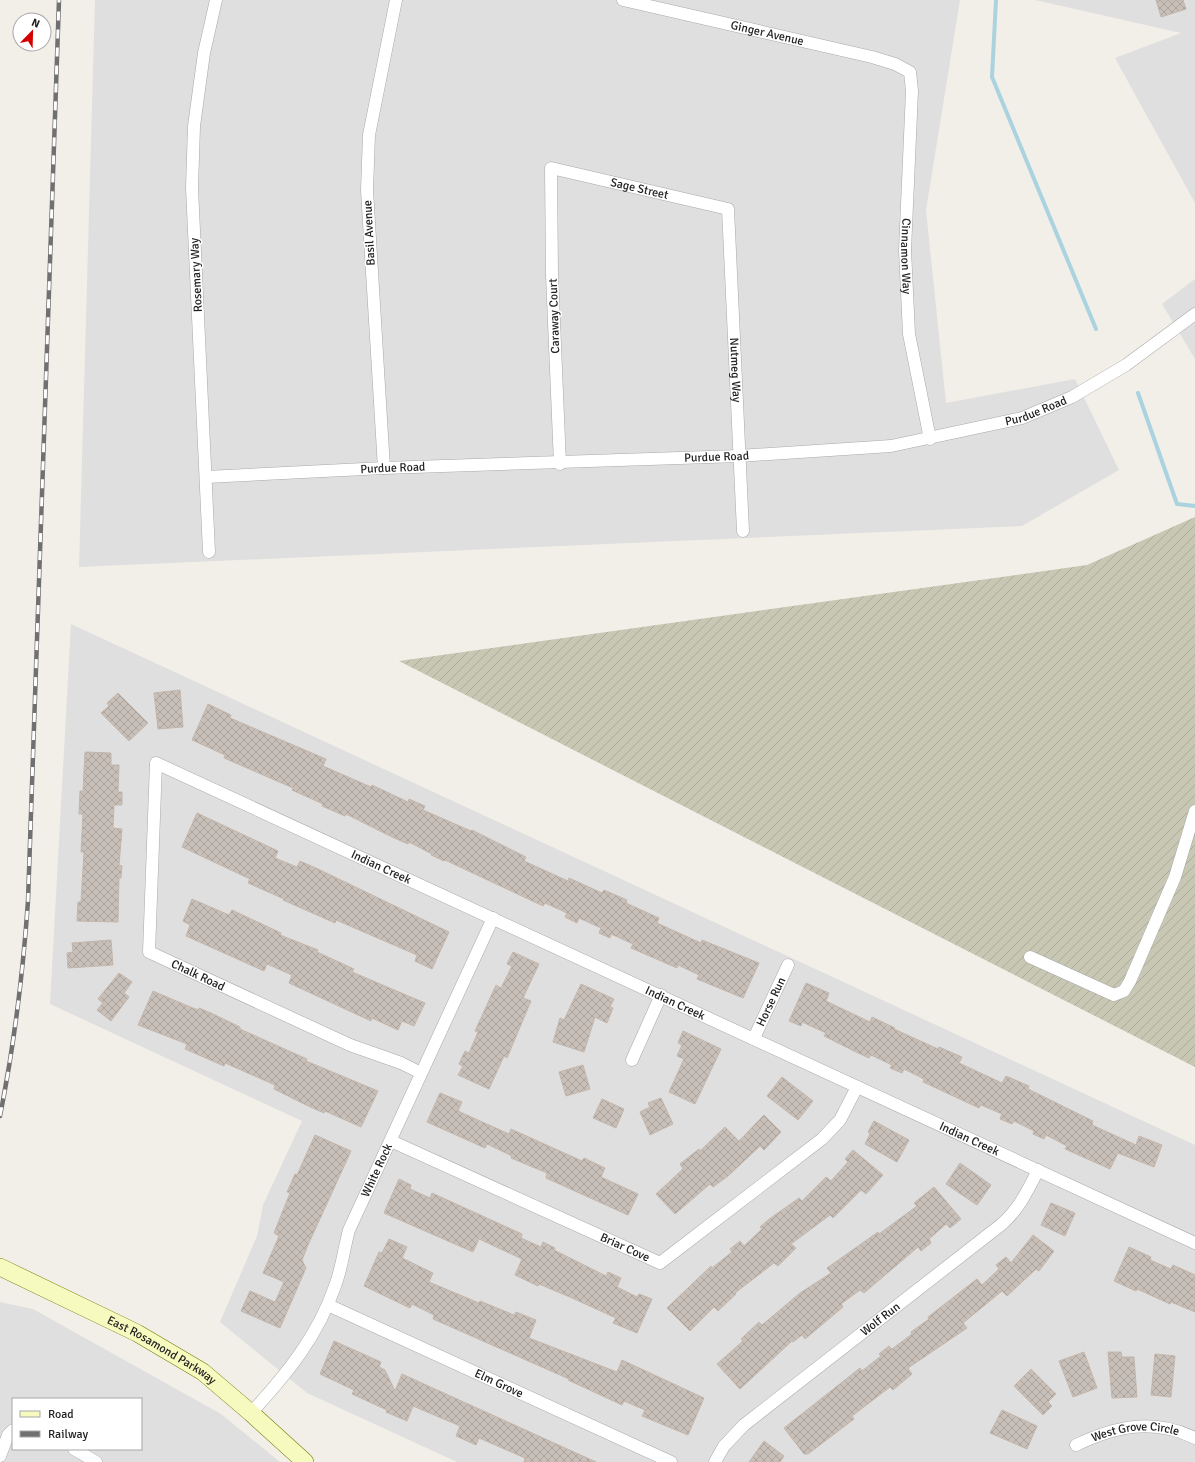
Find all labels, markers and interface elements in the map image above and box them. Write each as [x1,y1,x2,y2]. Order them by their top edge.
north arrow [12,12,52,52]
text: N [30,16,42,31]
street label: Ginger Avenue [729,18,805,49]
street label: Sage Street [609,175,670,203]
street label: Basil Avenue [360,200,379,266]
street label: Cinnamon Way [897,218,914,295]
street label: Rosemary Way [187,237,206,313]
street label: Caraway Court [546,278,563,354]
street label: Nutmeg Way [726,337,744,403]
street label: Purdue Road [1004,393,1069,429]
street label: Purdue Road [684,448,750,466]
street label: Purdue Road [360,460,425,477]
street label: Indian Creek [348,847,413,888]
street label: Chalk Road [168,956,227,994]
street label: Horse Run [753,975,789,1029]
street label: Indian Creek [643,983,707,1024]
street label: Indian Creek [937,1119,1002,1160]
street label: White Rock [358,1141,396,1200]
street label: Briar Cove [598,1230,652,1265]
street label: Wolf Run [858,1299,903,1339]
street label: East Rosamond Parkway [105,1313,220,1388]
street label: Elm Grove [472,1366,525,1401]
legend [12,1398,142,1450]
text: Road [48,1407,74,1422]
street label: West Grove Circle [1089,1419,1181,1446]
text: Railway [48,1427,88,1442]

